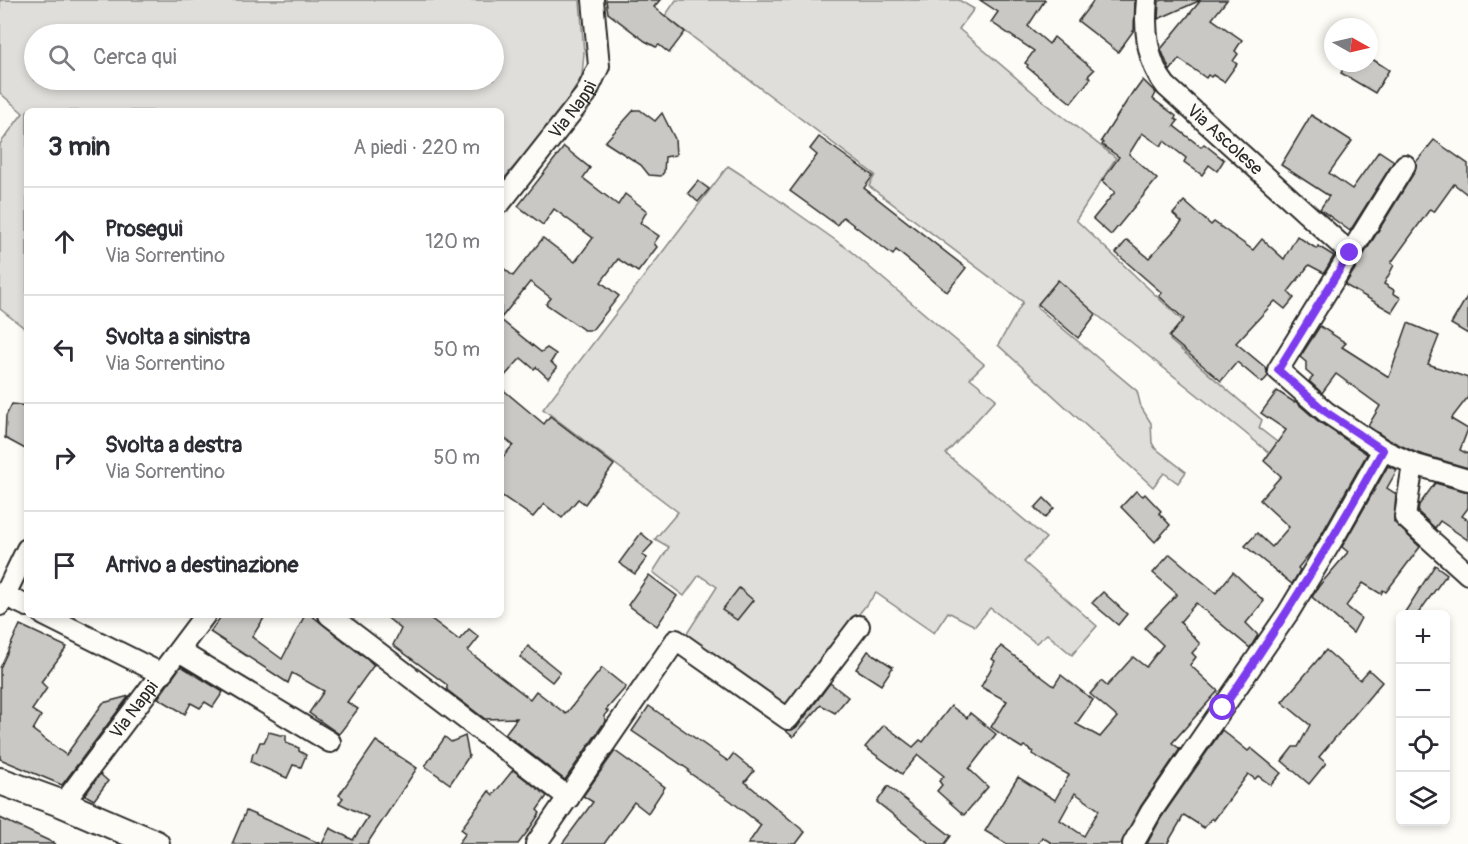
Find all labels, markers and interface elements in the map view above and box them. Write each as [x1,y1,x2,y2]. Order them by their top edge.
north arrow [1324,18,1378,72]
search box [24,24,504,90]
icon: search [45,41,78,74]
text: Cerca qui [93,43,177,71]
street label: Via Nappi [544,77,602,144]
street label: Via Ascolese [1182,99,1268,180]
text: 3 min [48,131,110,163]
text: A piedi · 220 m [353,135,480,160]
text: Prosegui [105,215,183,243]
icon: ahead [48,225,81,258]
text: 120 m [425,229,480,254]
route end [1336,239,1362,265]
text: Via Sorrentino [105,243,225,268]
text: Svolta a sinistra [105,323,250,351]
icon: left [48,333,81,366]
text: 50 m [433,337,480,362]
text: Via Sorrentino [105,351,225,376]
text: Svolta a destra [105,431,242,459]
icon: right [48,441,81,474]
text: 50 m [433,445,480,470]
text: Via Sorrentino [105,459,225,484]
icon: arrive [48,549,81,582]
text: Arrivo a destinazione [105,551,298,579]
map controls [1396,610,1450,826]
button: + [1396,610,1450,664]
button: − [1396,664,1450,718]
street label: Via Nappi [105,676,163,743]
route start [1209,694,1235,720]
button: locate [1396,718,1450,772]
button: layers [1396,772,1450,826]

